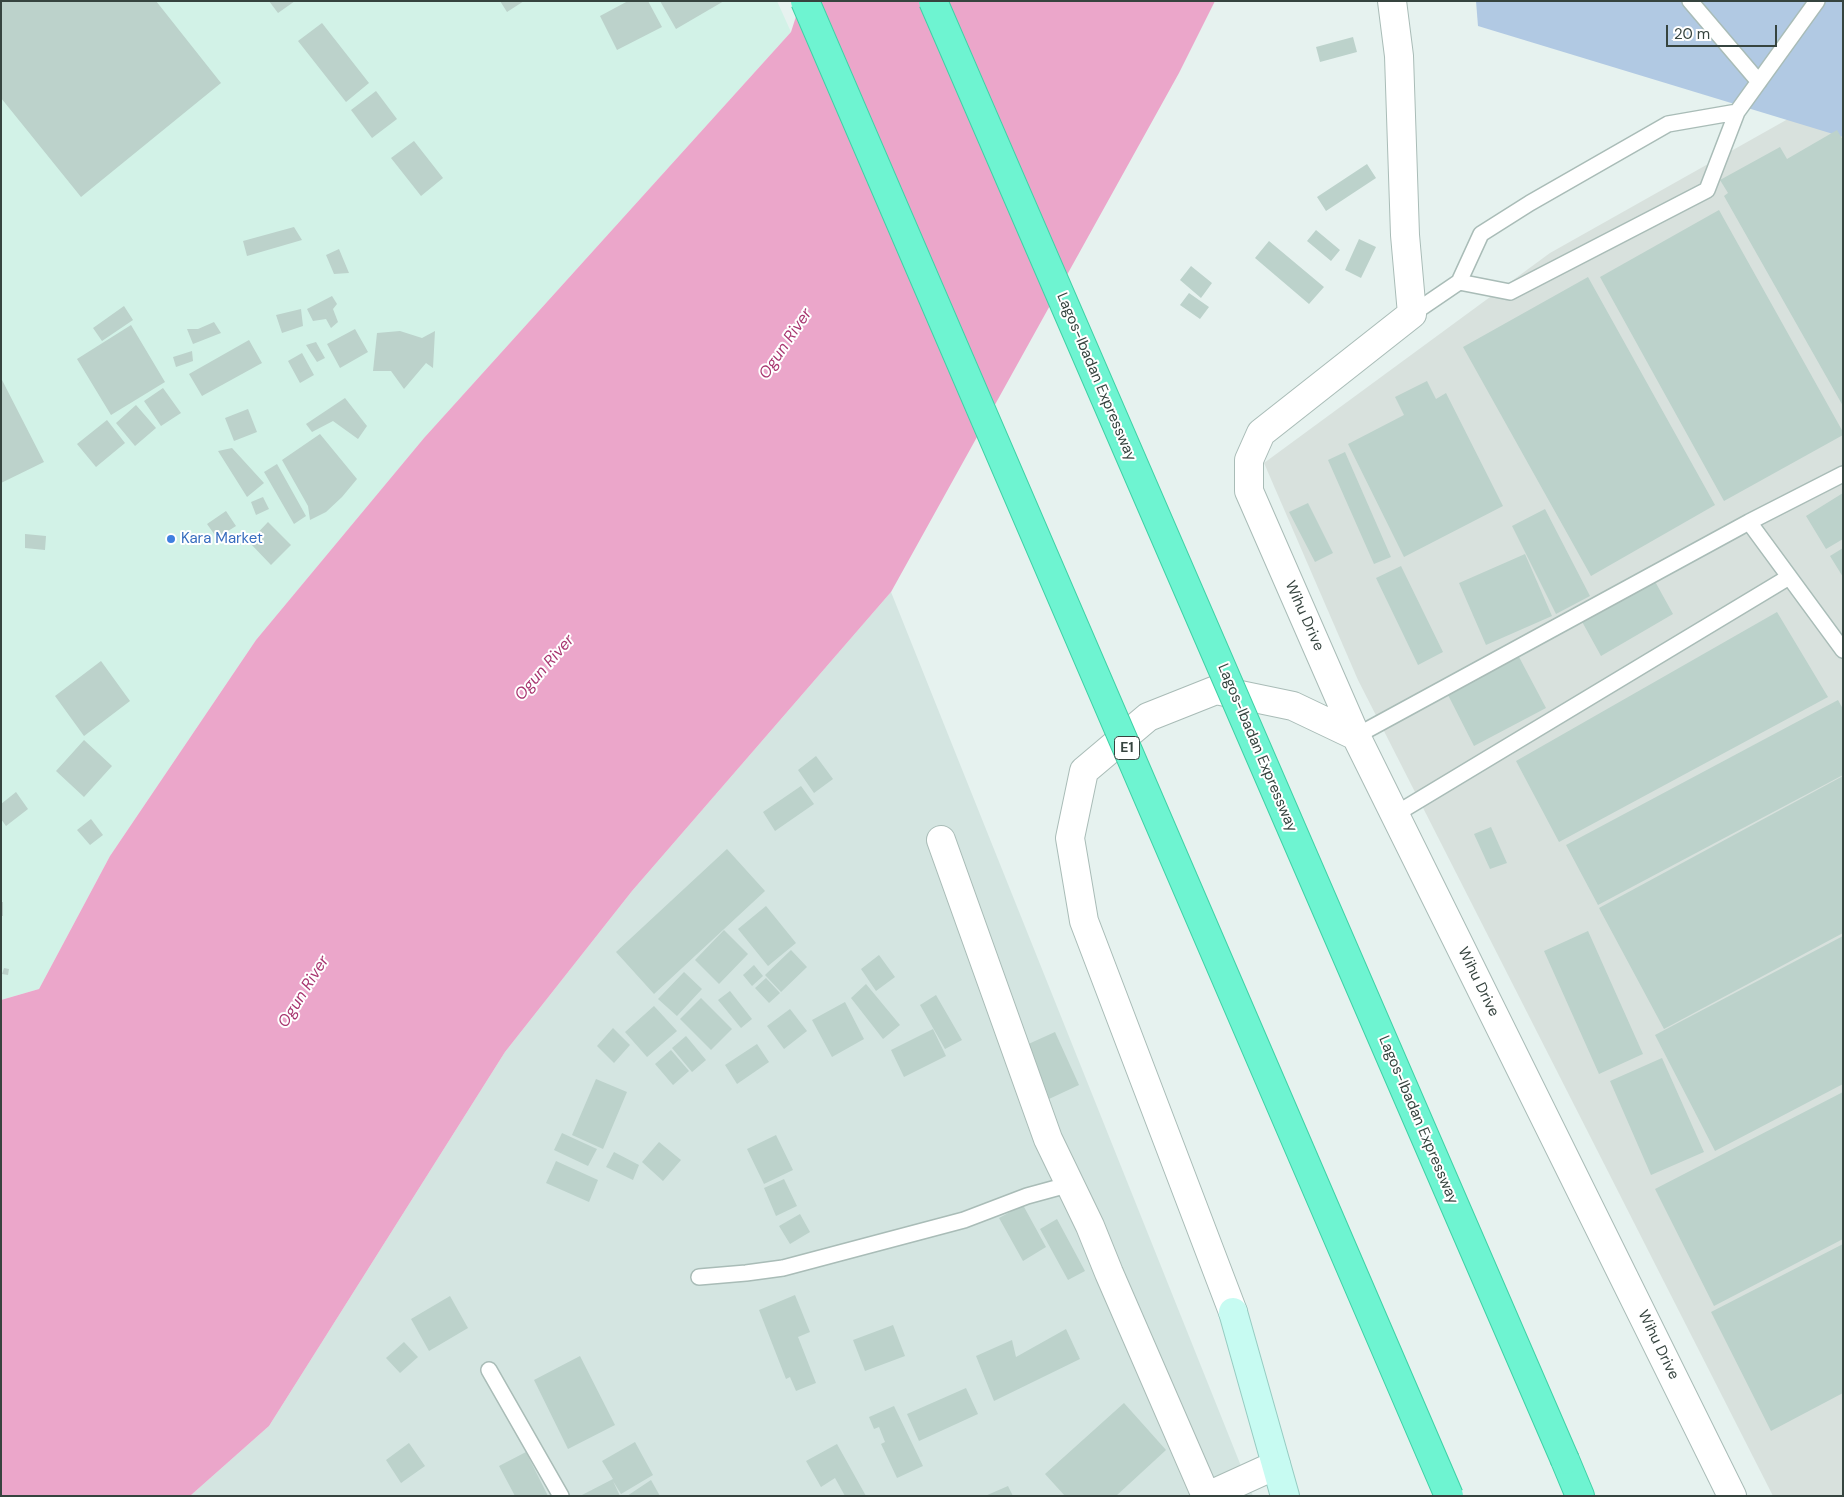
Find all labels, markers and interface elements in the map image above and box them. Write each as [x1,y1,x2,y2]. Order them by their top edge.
scale bar [1669,15,1780,47]
text: 20 m [1674,24,1710,44]
street label: Lagos-Ibadan Expressway [1052,290,1140,464]
water label: Ogun River [755,305,817,383]
place label: Kara Market [181,530,263,548]
marker: Kara Market [165,533,177,545]
street label: Wihu Drive [1281,578,1327,654]
water label: Ogun River [511,631,579,705]
street label: Lagos-Ibadan Expressway [1213,661,1301,835]
road number: E1 [1114,736,1140,760]
street label: Wihu Drive [1454,944,1502,1020]
water label: Ogun River [274,953,334,1031]
street label: Lagos-Ibadan Expressway [1374,1033,1462,1207]
street label: Wihu Drive [1634,1307,1682,1383]

